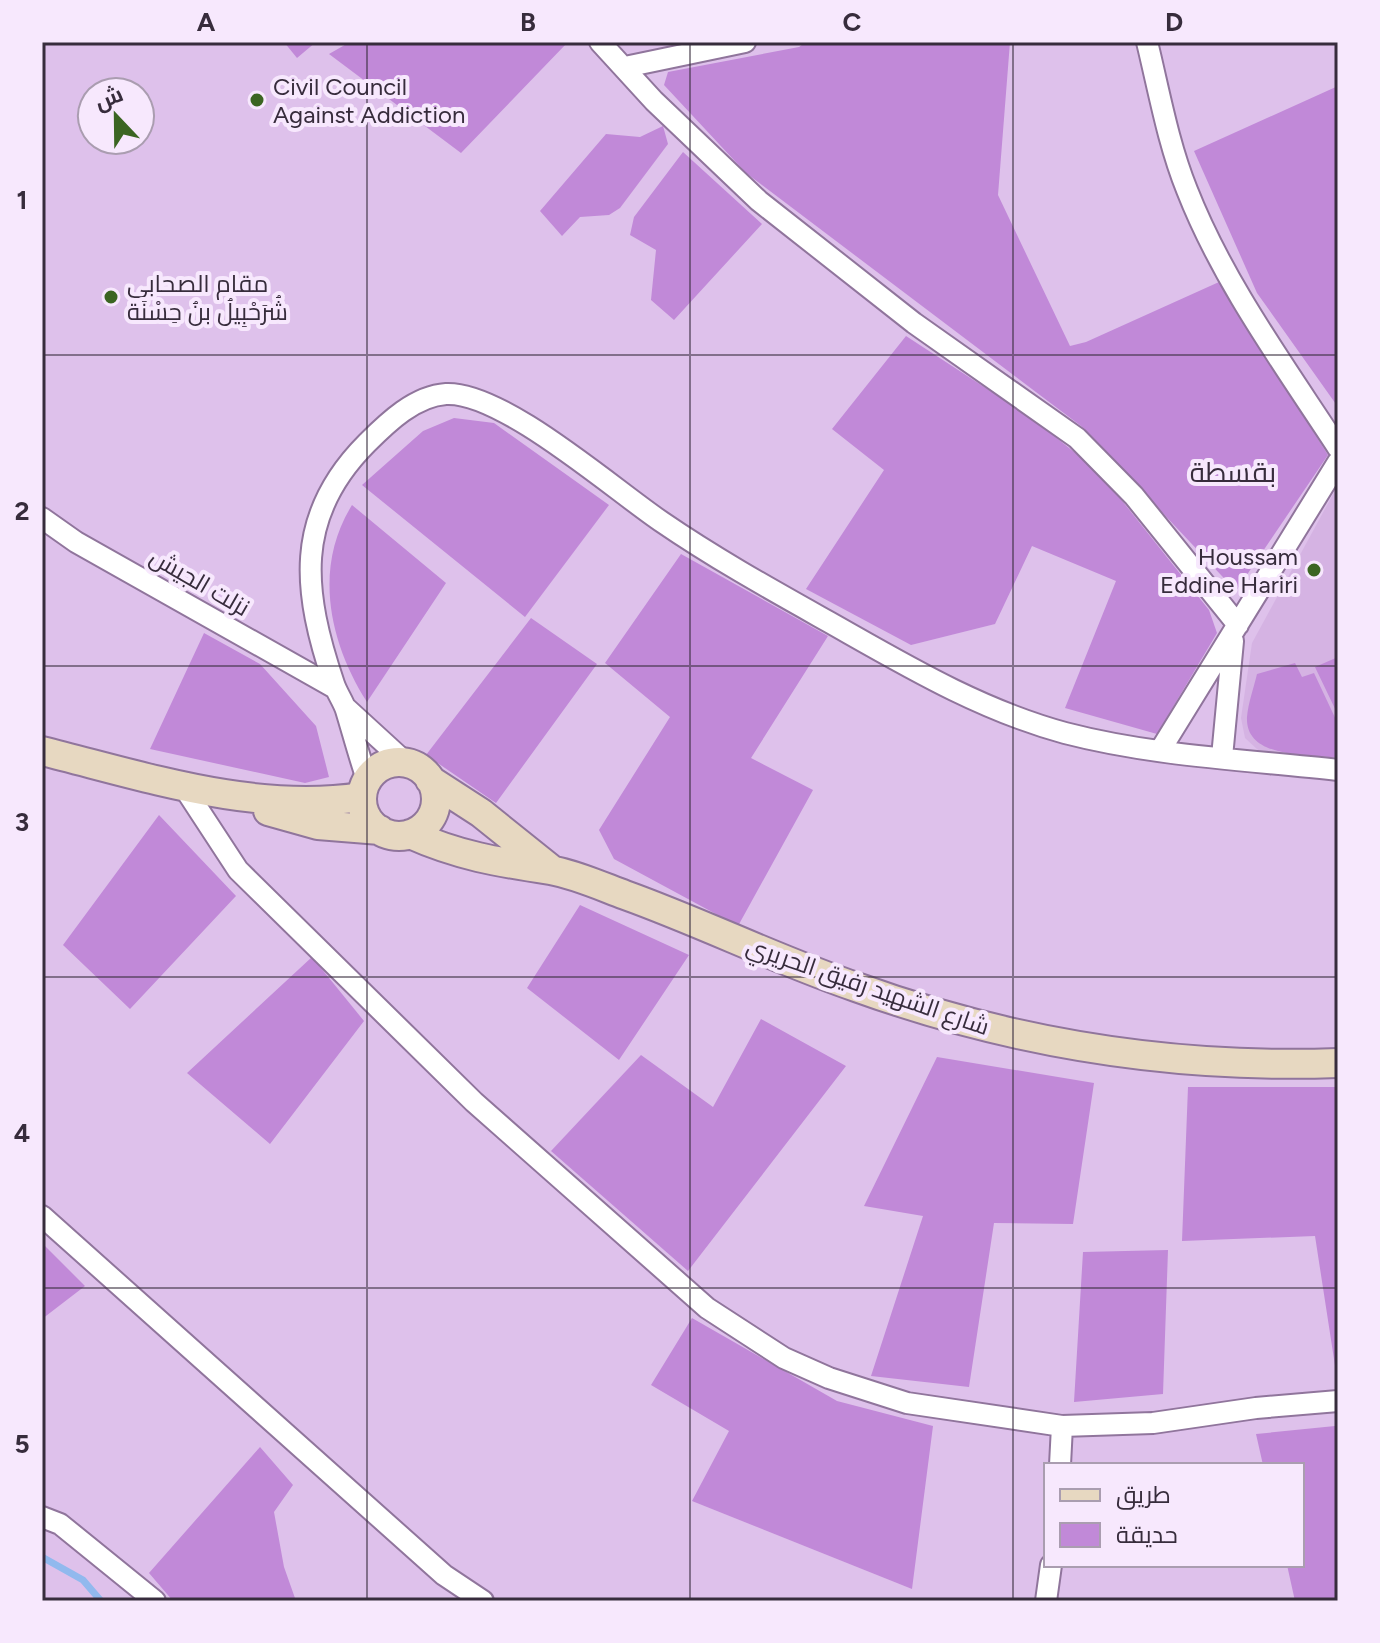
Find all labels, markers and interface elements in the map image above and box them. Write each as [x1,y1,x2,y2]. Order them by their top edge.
text: A [197,6,216,38]
text: B [520,6,536,38]
text: C [843,6,862,38]
text: D [1165,6,1183,38]
place label: Civil Council Against Addiction [273,72,465,129]
north arrow [76,76,156,156]
text: ش [91,80,127,116]
marker: Civil Council Against Addiction [248,91,266,109]
text: 1 [17,184,27,216]
place label: مقام الصحابي شُرَحْبِيلُ بنُ حِسْنَة [127,269,288,326]
marker: مقام الصحابي شُرَحْبِيلُ بنُ حِسْنَة [102,288,120,306]
district label: بقسطة [1190,455,1276,489]
text: 2 [14,495,30,527]
street label: نزلت الجيش [145,542,255,622]
place label: Houssam Eddine Hariri [1160,542,1298,599]
marker: Houssam Eddine Hariri [1305,561,1323,579]
text: 3 [15,806,29,838]
street label: شارع الشهيد رفيق الحريري [741,931,993,1045]
text: 4 [14,1117,30,1149]
text: 5 [14,1428,30,1460]
legend [1044,1463,1304,1567]
text: طريق [1116,1480,1171,1510]
text: حديقة [1116,1520,1178,1549]

